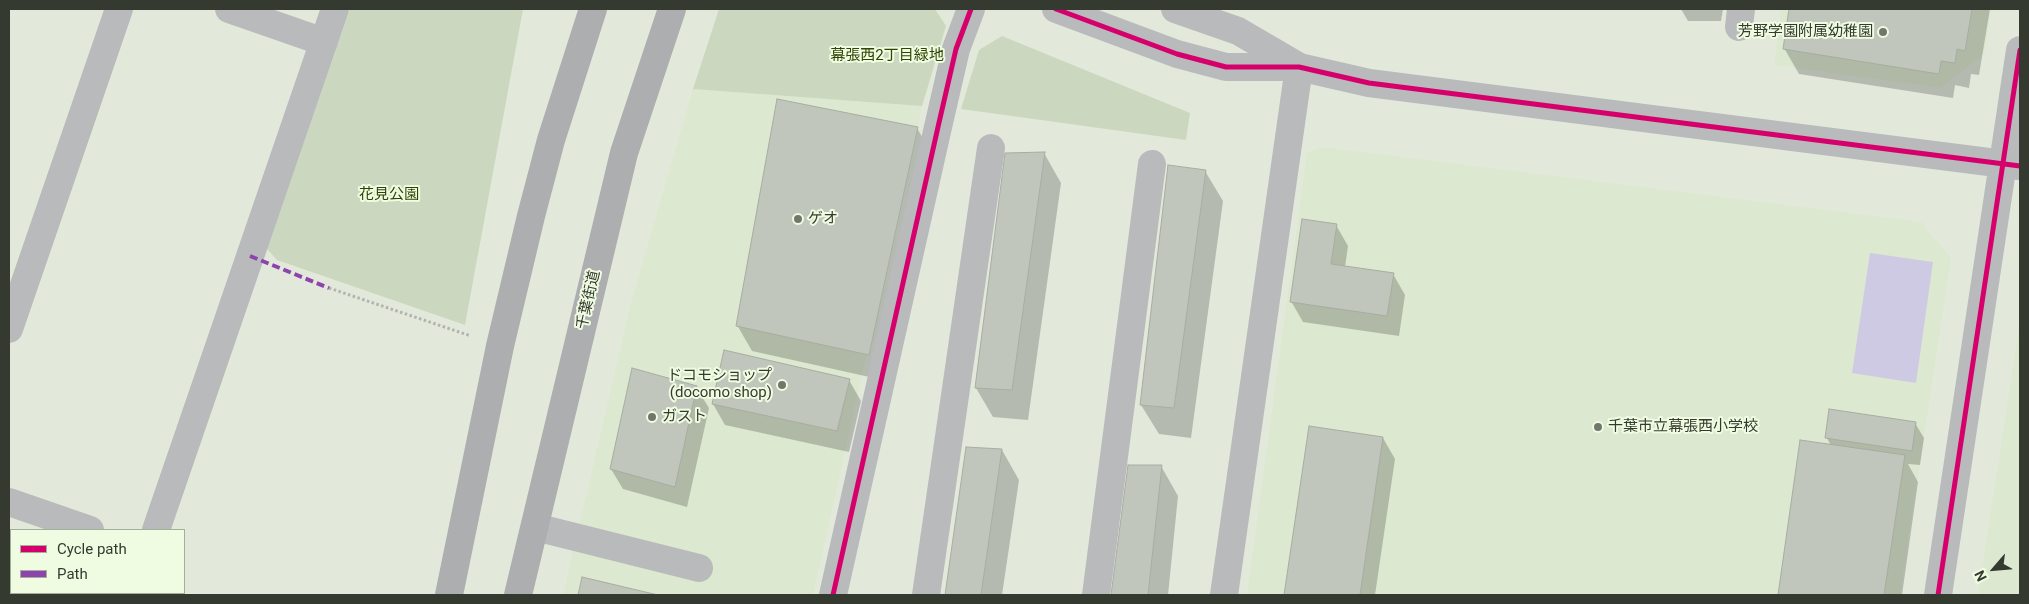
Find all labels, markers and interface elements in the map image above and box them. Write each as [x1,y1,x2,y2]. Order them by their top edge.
place label: 芳野学園附属幼稚園 [1738,23,1873,41]
marker: 芳野学園附属幼稚園 [1877,26,1889,38]
park label: 幕張西2丁目緑地 [830,47,944,65]
park label: 花見公園 [359,186,419,204]
place label: ゲオ [808,210,838,228]
marker: ゲオ [792,213,804,225]
street label: 千葉街道 [573,269,605,331]
place label: ドコモショップ (docomo shop) [667,367,772,402]
marker: ドコモショップ (docomo shop) [776,379,788,391]
place label: ガスト [662,408,707,426]
marker: ガスト [646,411,658,423]
place label: 千葉市立幕張西小学校 [1608,418,1758,436]
marker: 千葉市立幕張西小学校 [1592,421,1604,433]
legend [10,529,185,594]
text: Cycle path [57,540,127,558]
north arrow [1969,544,2019,594]
text: Path [57,565,88,583]
text: N [1971,568,1990,584]

